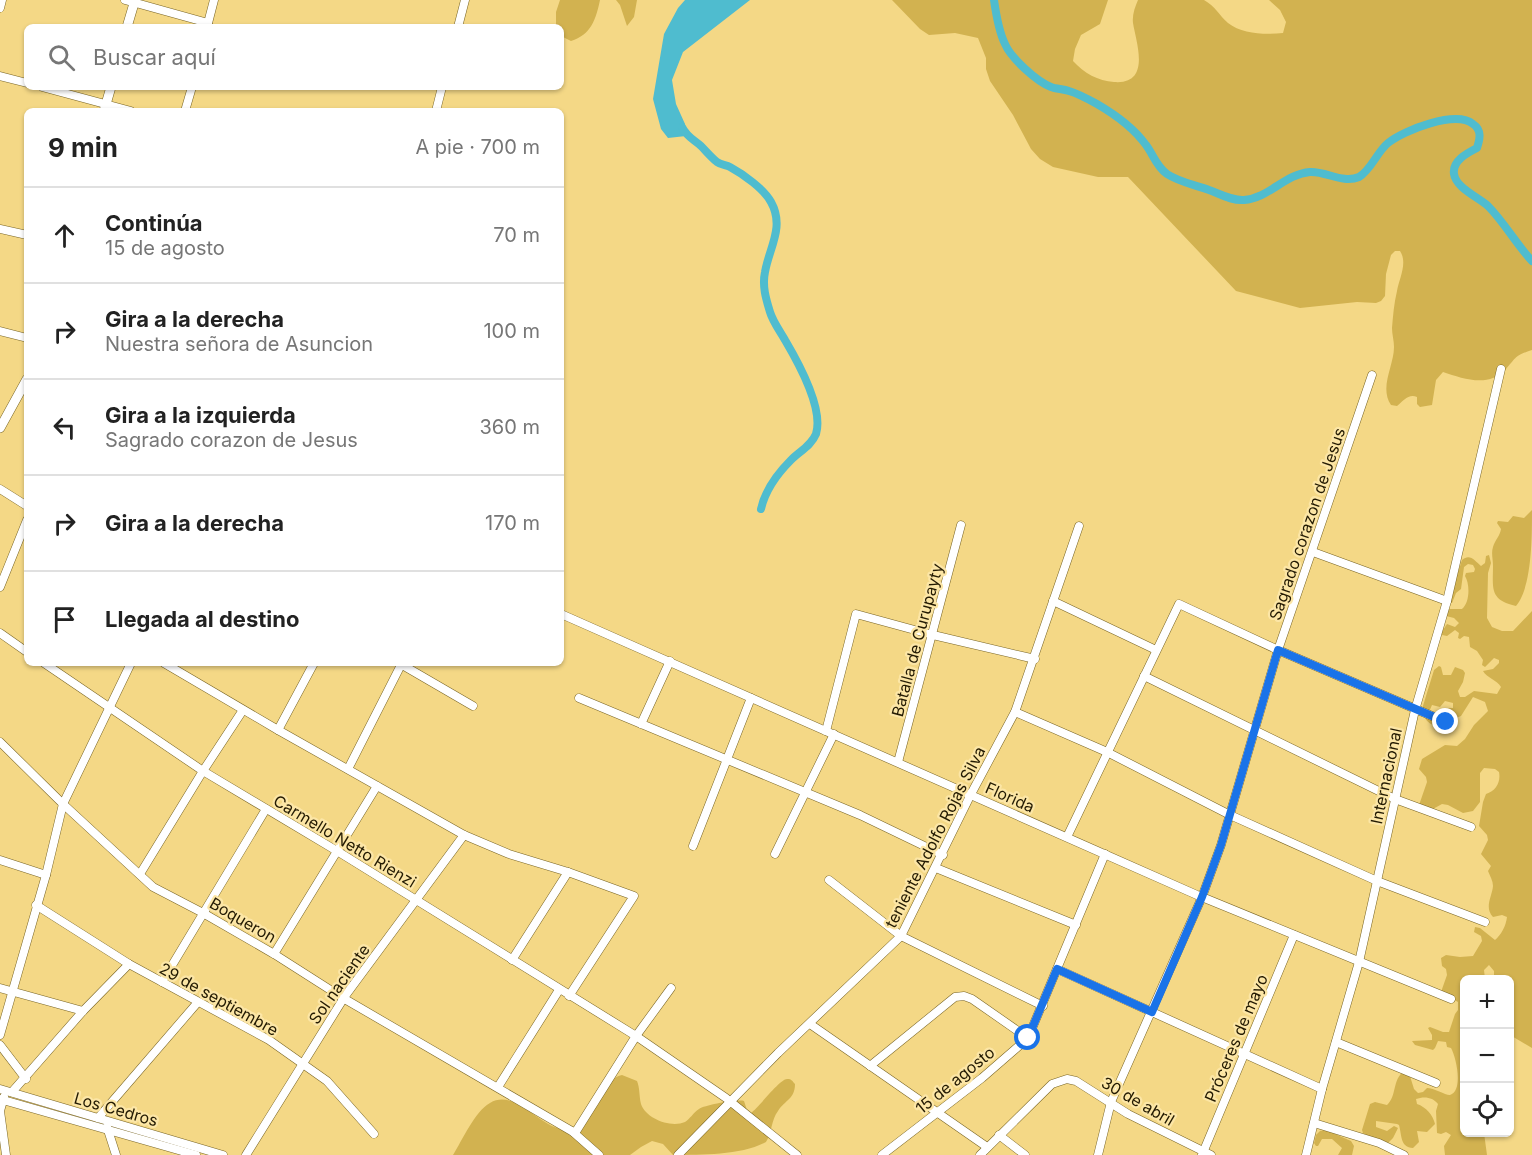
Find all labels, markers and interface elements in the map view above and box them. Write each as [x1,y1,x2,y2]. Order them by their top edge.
search box [24,24,564,90]
icon: search [45,41,78,74]
text: Buscar aquí [93,44,216,70]
text: 9 min [48,132,118,163]
text: A pie · 700 m [415,135,540,159]
text: Continúa [105,210,203,236]
icon: ahead [48,219,81,252]
text: 70 m [493,223,540,247]
text: 15 de agosto [105,236,225,260]
text: Gira a la derecha [105,306,284,332]
icon: right [48,315,81,348]
text: 100 m [483,319,540,343]
text: Nuestra señora de Asuncion [105,332,373,356]
text: Gira a la izquierda [105,402,296,428]
icon: left [48,411,81,444]
text: 360 m [479,415,540,439]
street label: Sagrado corazon de Jesus [1265,425,1349,623]
text: Sagrado corazon de Jesus [105,428,358,452]
icon: right [48,507,81,540]
text: Gira a la derecha [105,510,284,536]
text: 170 m [485,511,540,535]
street label: Batalla de Curupayty [887,561,947,719]
icon: arrive [48,603,81,636]
text: Llegada al destino [105,606,299,632]
route end [1432,708,1458,734]
street label: Internacional [1366,726,1406,826]
street label: teniente Adolfo Rojas Silva [881,743,989,931]
street label: Florida [982,777,1038,817]
street label: Carmello Netto Rienzi [270,790,420,892]
street label: Boqueron [206,893,280,947]
street label: Sol naciente [304,940,374,1028]
street label: 29 de septiembre [156,958,282,1040]
street label: Próceres de mayo [1200,971,1272,1105]
map controls [1460,975,1514,1137]
button: + [1460,975,1514,1029]
route start [1014,1024,1040,1050]
button: − [1460,1029,1514,1083]
street label: 15 de agosto [911,1042,999,1118]
street label: 30 de abril [1098,1072,1178,1130]
button: locate [1460,1083,1514,1137]
street label: Los Cedros [72,1088,160,1130]

